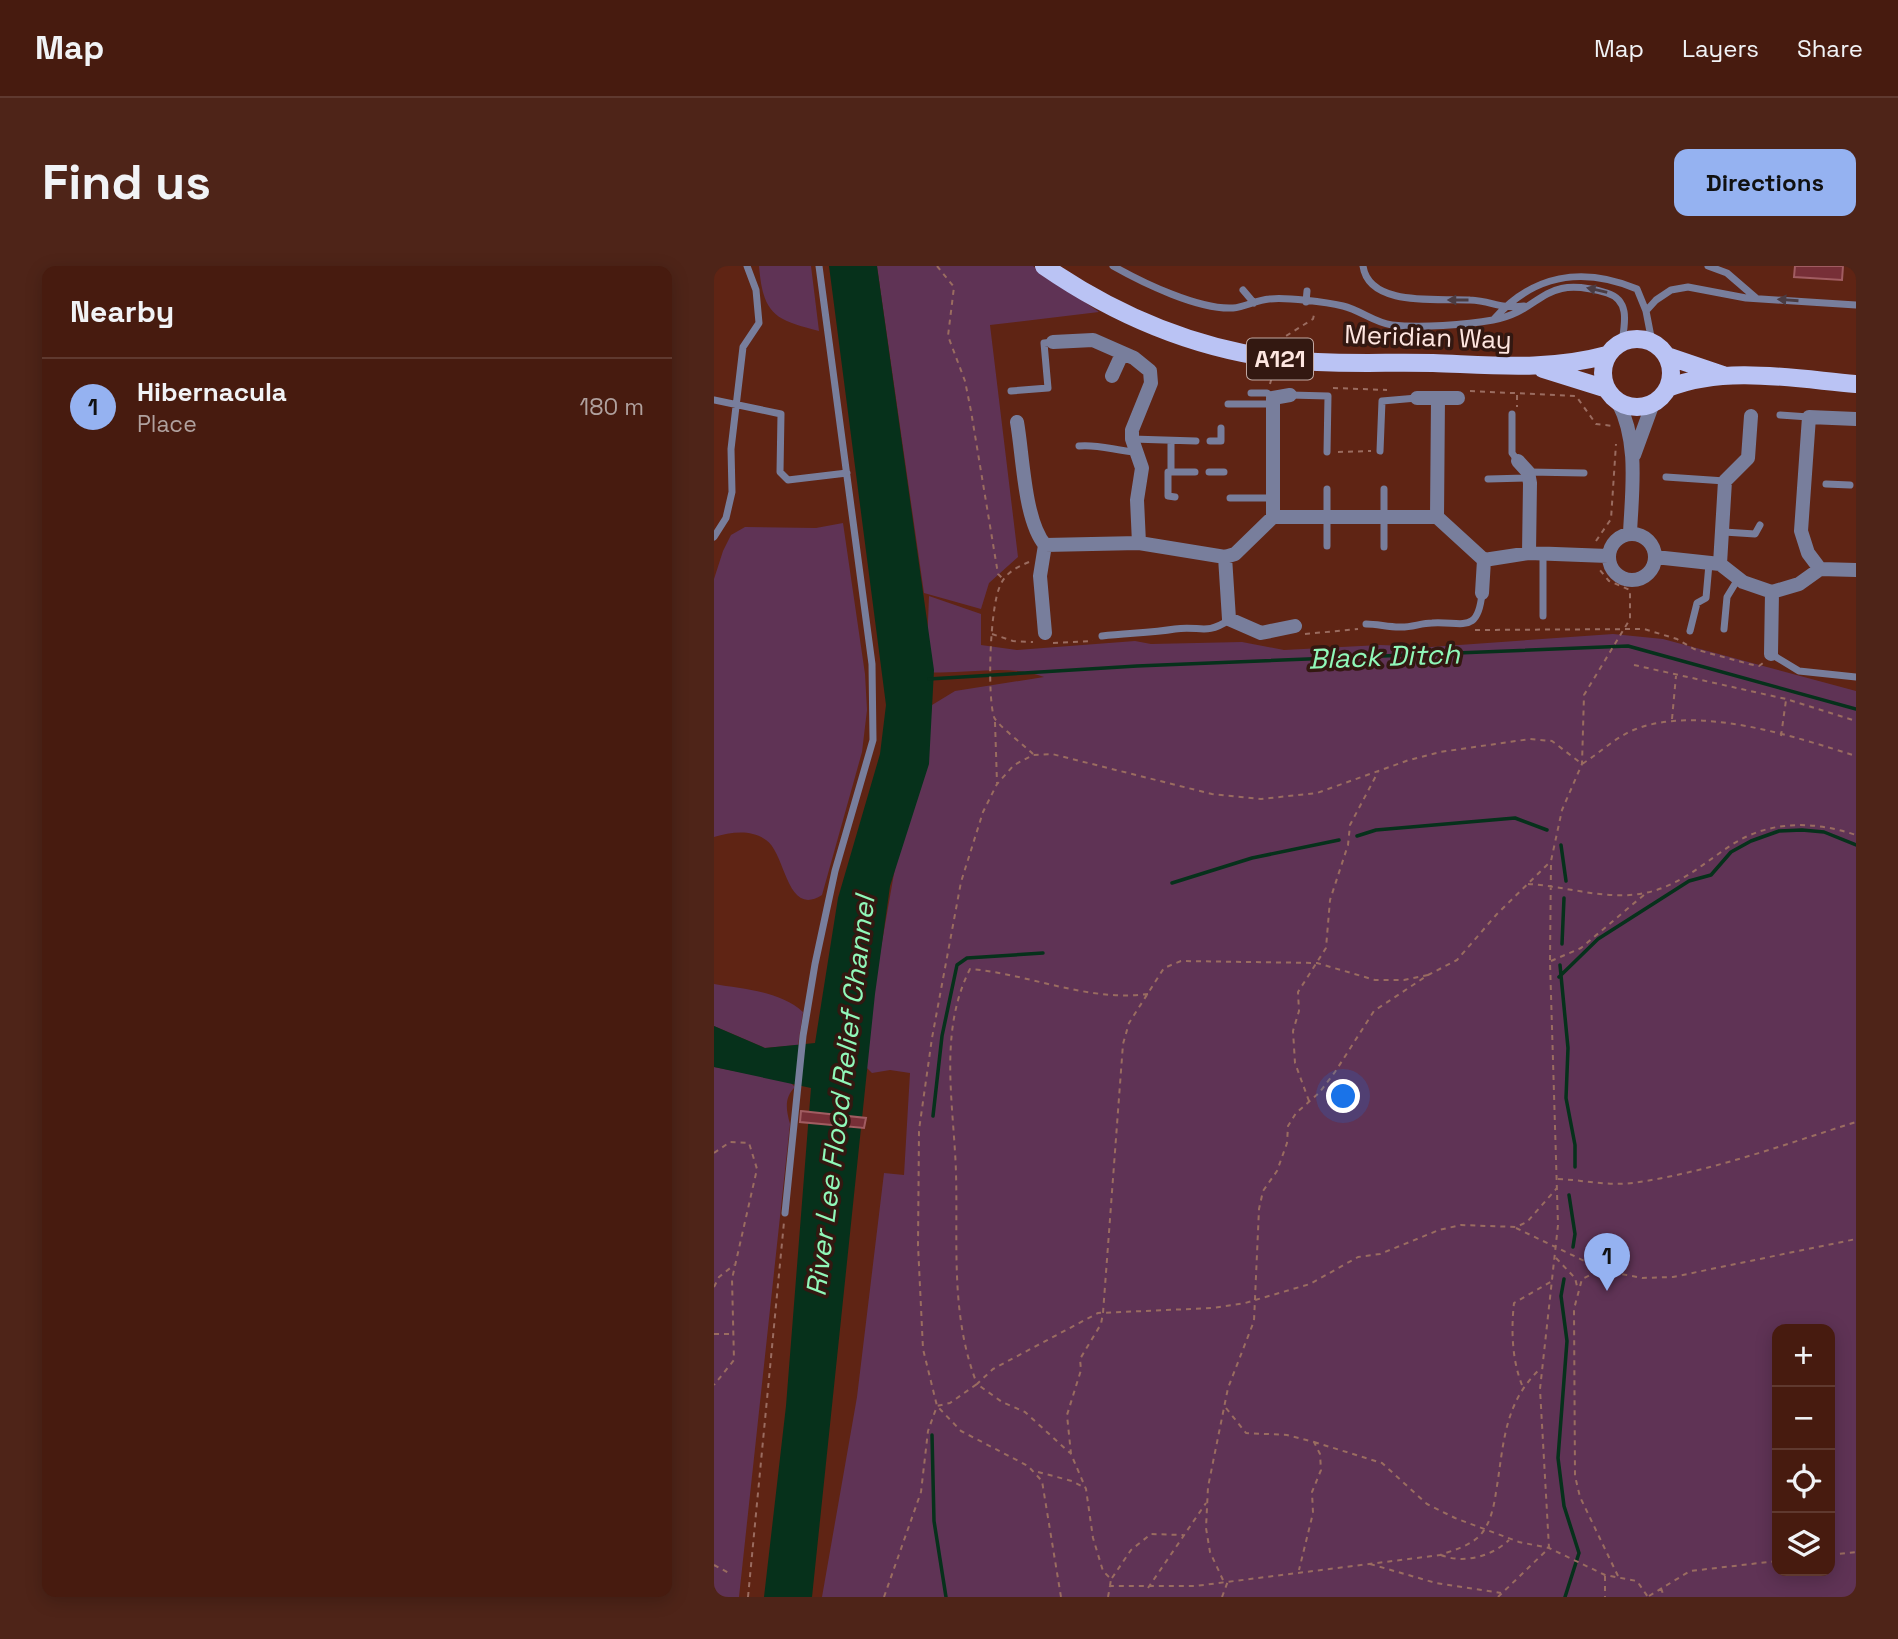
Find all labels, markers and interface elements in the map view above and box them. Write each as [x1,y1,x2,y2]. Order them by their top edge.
text: Map [35,27,104,69]
text: Map [1594,33,1644,64]
text: Layers [1682,33,1759,64]
text: Share [1797,33,1863,64]
button: Directions [1674,149,1856,216]
text: Find us [42,151,211,213]
one-way arrow [1586,285,1608,296]
text: Nearby [70,292,174,331]
one-way arrow [1447,294,1469,306]
one-way arrow [1777,295,1799,306]
street label: Meridian Way [1344,317,1512,357]
road number: A121 [1247,338,1313,380]
text: Hibernacula [137,375,287,409]
text: 1 [88,392,98,422]
text: 180 m [580,392,644,422]
text: Place [137,409,197,439]
water label: Black Ditch [1308,635,1461,677]
water label: River Lee Flood Relief Channel [798,891,883,1298]
your location [1326,1079,1360,1113]
pin: 1 [1584,1233,1630,1291]
map controls [1772,1324,1835,1576]
button: + [1772,1324,1835,1387]
button: − [1772,1387,1835,1450]
button: locate [1772,1450,1835,1513]
button: layers [1772,1513,1835,1576]

